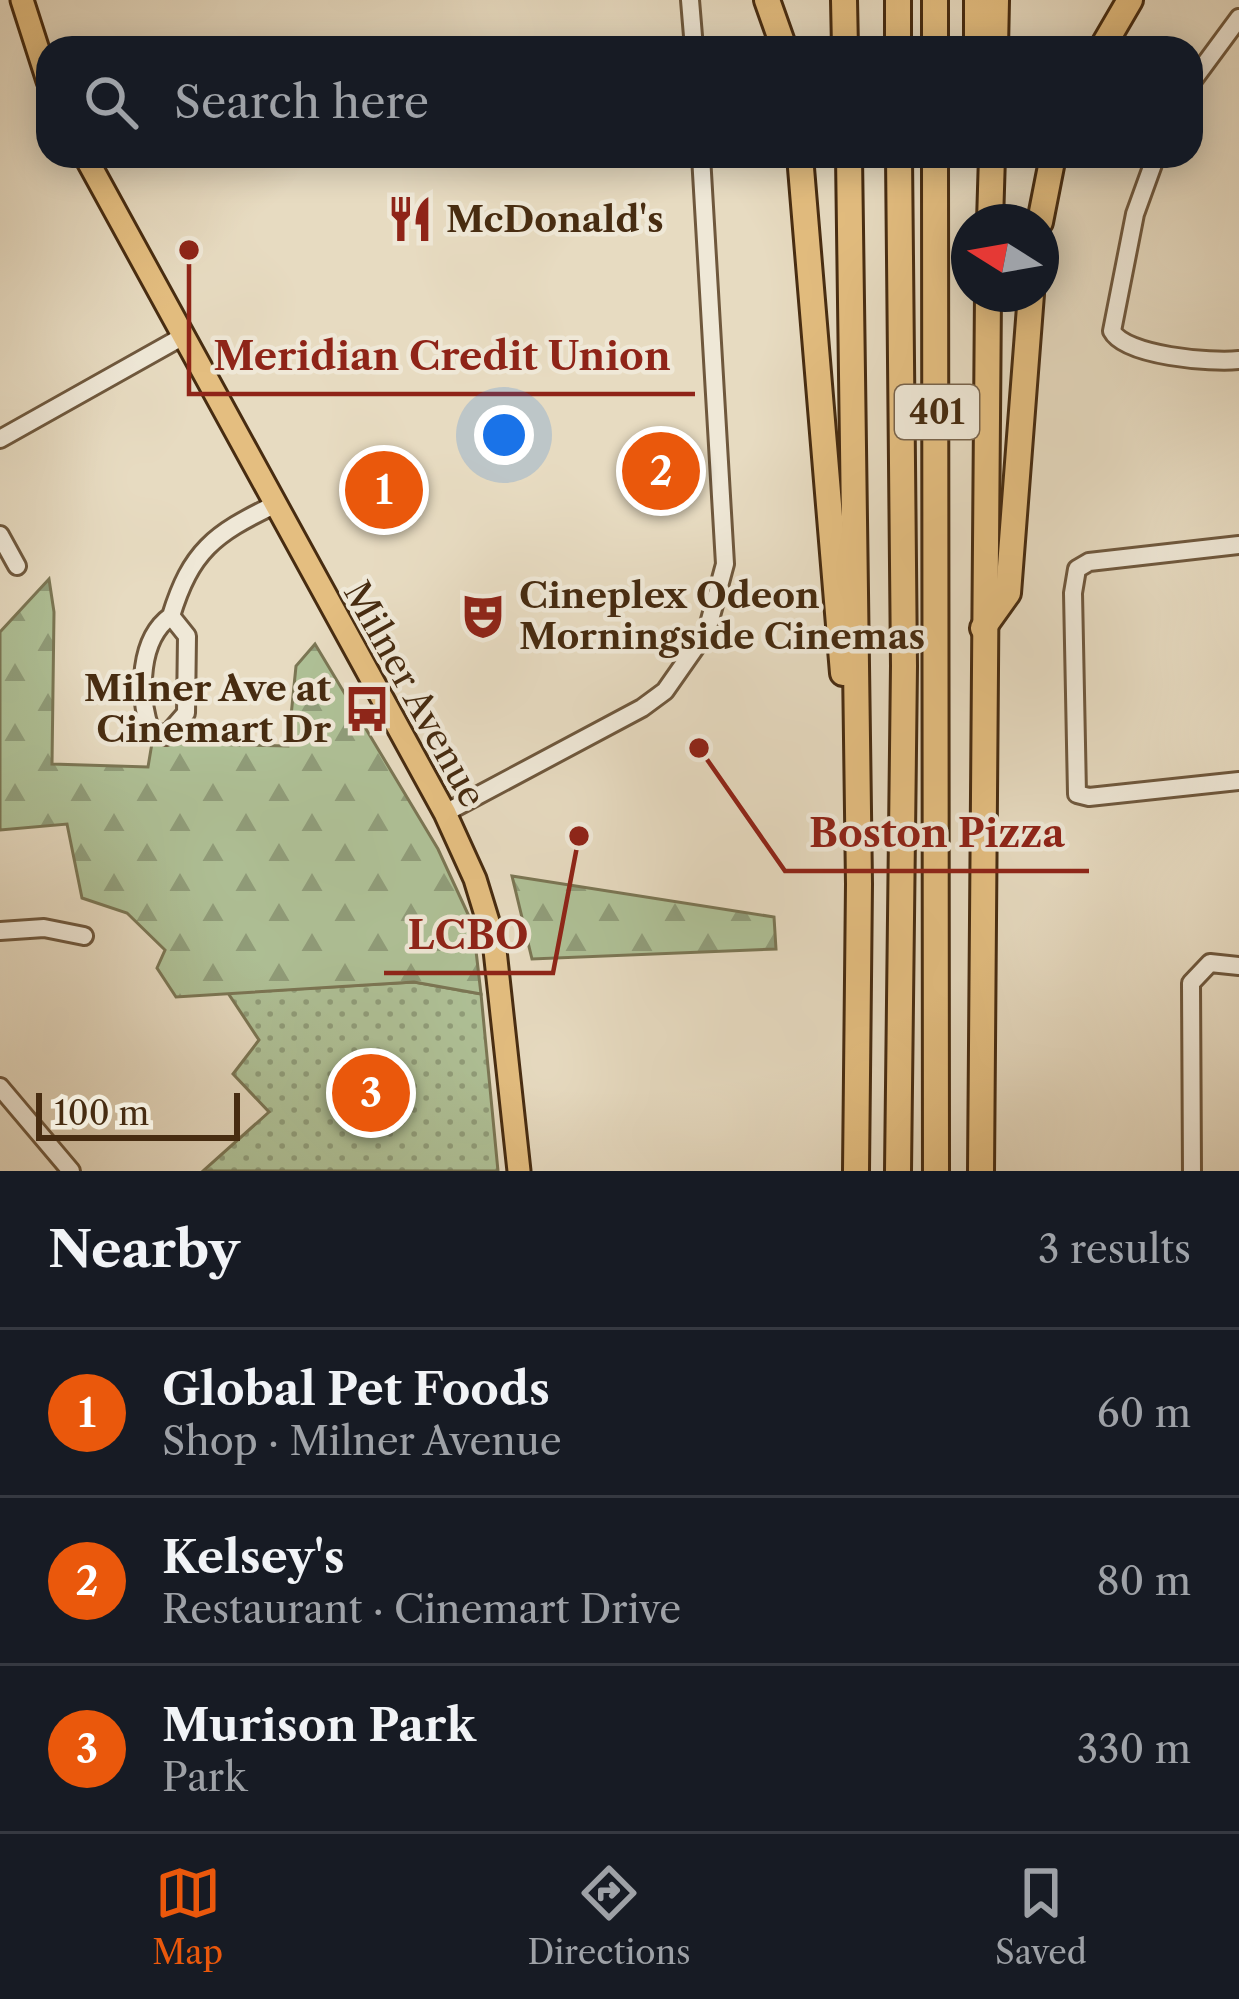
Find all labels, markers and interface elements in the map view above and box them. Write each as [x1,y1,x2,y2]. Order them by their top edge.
search box [36,36,1203,168]
icon: search [78,69,144,135]
text: Search here [174,74,429,130]
restaurant icon: McDonald's [385,194,435,244]
place label: McDonald's [446,197,664,241]
north arrow [951,204,1059,312]
callout: Meridian Credit Union [189,319,695,394]
text: Meridian Credit Union [213,332,671,380]
road number: 401 [895,385,979,439]
your location [474,405,534,465]
pin: 2 [622,426,700,516]
pin: 1 [345,445,423,535]
street label: Milner Avenue [335,573,495,815]
place label: Cineplex Odeon Morningside Cinemas [519,573,925,658]
theatre icon: Cineplex Odeon Morningside Cinemas [458,591,508,641]
place label: Milner Ave at Cinemart Dr [84,666,332,751]
bus stop icon: Milner Ave at Cinemart Dr [342,684,392,734]
callout: Boston Pizza [785,796,1089,871]
text: Boston Pizza [809,809,1065,857]
callout: LCBO [384,898,553,973]
text: LCBO [408,911,528,959]
pin: 3 [332,1048,410,1138]
scale bar [36,1087,240,1140]
text: 100 m [54,1093,149,1134]
text: Nearby [48,1218,240,1280]
text: 3 results [1038,1225,1191,1273]
text: Global Pet Foods [162,1361,550,1417]
text: 1 [78,1389,96,1437]
text: 60 m [1097,1389,1191,1437]
text: Shop · Milner Avenue [162,1417,562,1465]
text: Kelsey's [162,1529,345,1585]
text: 2 [75,1557,99,1605]
text: 80 m [1096,1557,1191,1605]
text: Restaurant · Cinemart Drive [162,1585,681,1633]
text: Murison Park [162,1697,476,1753]
text: 3 [76,1725,98,1773]
text: 330 m [1077,1725,1191,1773]
text: Park [162,1753,247,1801]
tab: Map [152,1860,223,1973]
tab: Directions [528,1860,691,1973]
tab: Saved [995,1860,1087,1973]

